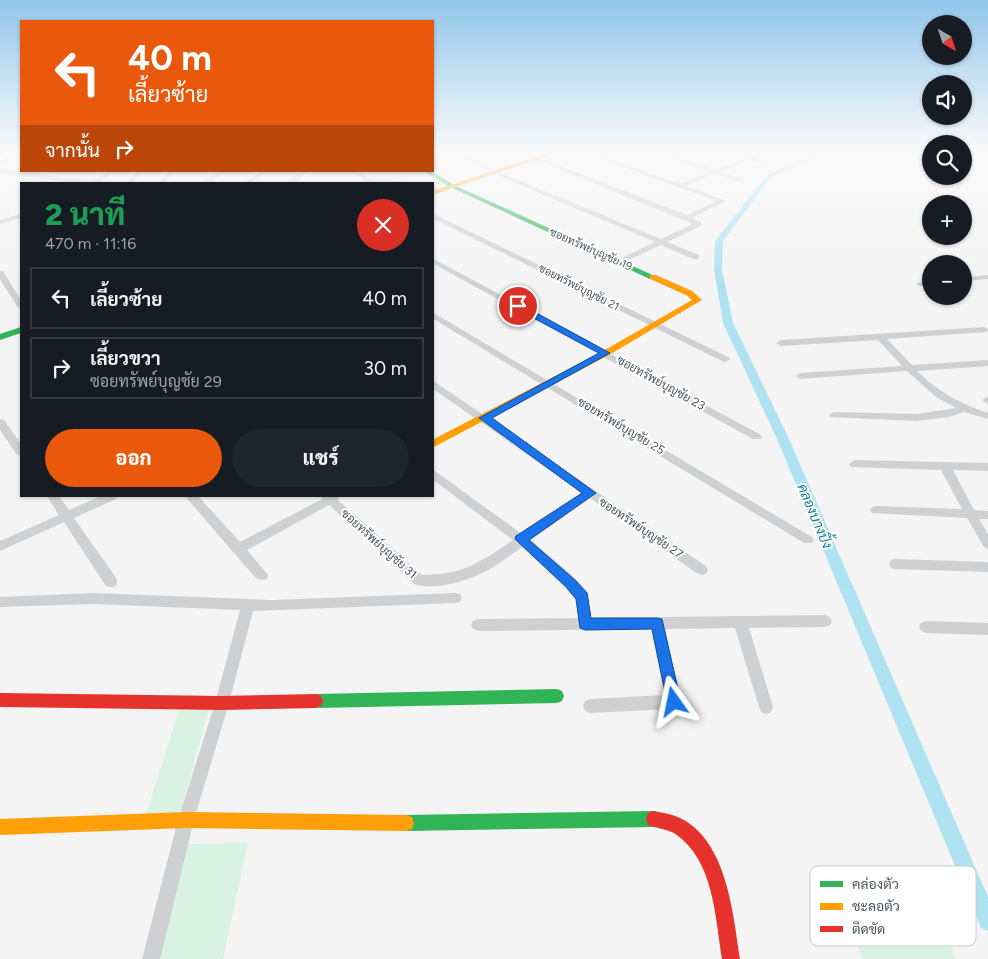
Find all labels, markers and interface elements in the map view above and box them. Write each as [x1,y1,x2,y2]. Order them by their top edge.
north arrow [922,15,972,65]
map controls [922,15,972,305]
text: 40 m [128,37,212,79]
icon: left [45,40,110,105]
button: sound [922,75,972,125]
text: เลี้ยวซ้าย [128,81,208,108]
icon: right [110,135,138,163]
button: search [922,135,972,185]
text: จากนั้น [45,139,100,162]
button: + [922,195,972,245]
text: 2 นาที [45,196,125,233]
button: close [357,199,409,251]
street label: ซอยทรัพย์บุญชัย 19 [547,224,635,275]
text: 470 m · 11:16 [45,234,136,253]
button: − [922,255,972,305]
street label: ซอยทรัพย์บุญชัย 21 [535,260,622,315]
icon: left [47,284,75,312]
pin [497,285,539,327]
text: 40 m [362,287,407,310]
text: เลี้ยวซ้าย [90,288,162,311]
icon: arrive [504,292,532,320]
text: เลี้ยวขวา [90,347,161,370]
street label: ซอยทรัพย์บุญชัย 23 [614,352,708,415]
icon: right [47,354,75,382]
text: 30 m [364,357,407,380]
text: ซอยทรัพย์บุญชัย 29 [90,372,222,391]
street label: ซอยทรัพย์บุญชัย 25 [574,394,668,459]
button: ออก [45,429,222,487]
button: แชร์ [232,429,409,487]
water label: คลองบางปิ้ง [793,479,840,551]
street label: ซอยทรัพย์บุญชัย 27 [595,494,687,563]
street label: ซอยทรัพย์บุญชัย 31 [337,506,420,583]
position arrow [647,675,699,727]
legend [810,866,976,946]
text: คล่องตัว [852,876,899,893]
text: ชะลอตัว [852,898,900,915]
text: ติดขัด [852,921,885,938]

